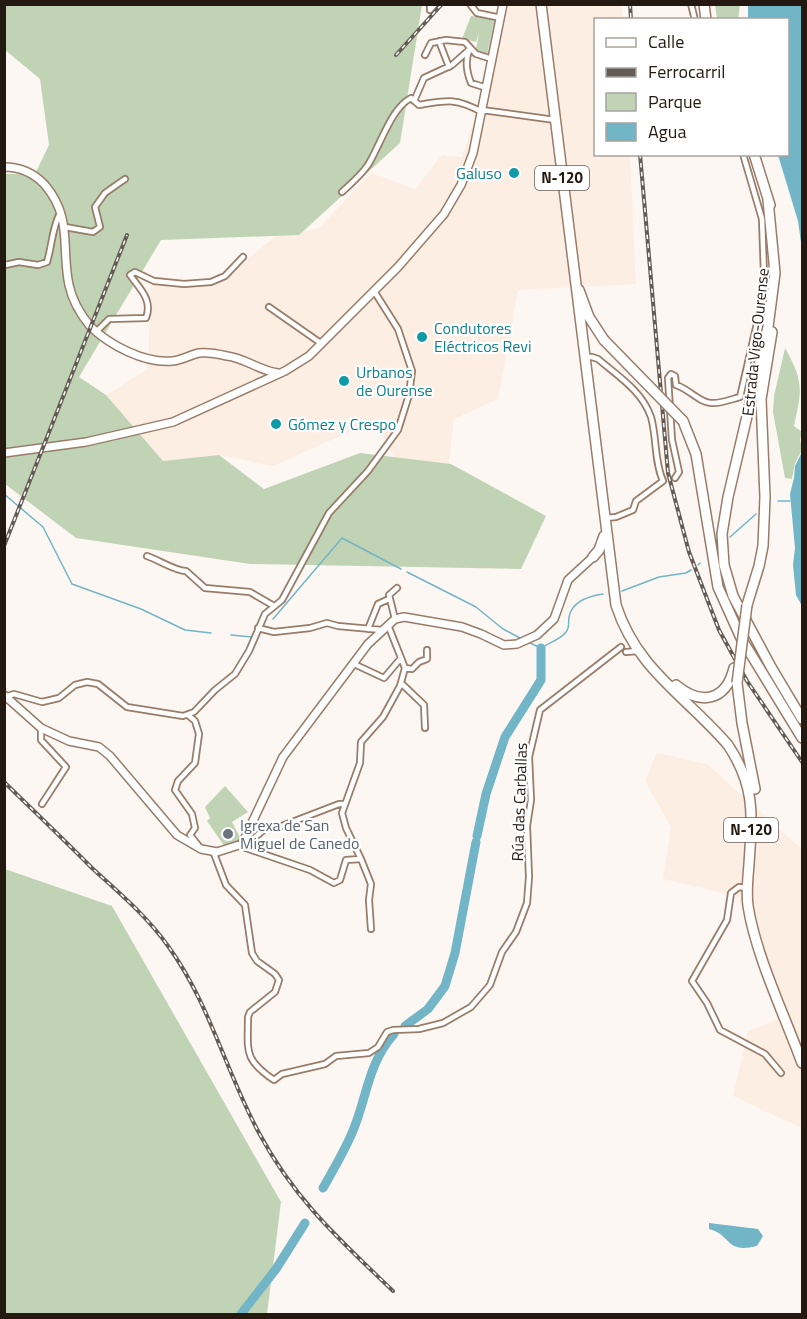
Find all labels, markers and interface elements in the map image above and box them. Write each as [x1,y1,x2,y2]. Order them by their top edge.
legend [594,18,789,156]
text: Calle [648,28,684,55]
text: Ferrocarril [648,58,725,85]
text: Parque [648,88,702,115]
text: Agua [648,118,686,145]
place label: Galuso [456,161,502,185]
marker: Galuso [507,166,521,180]
road number: N-120 [535,166,589,190]
street label: Estrada Vigo-Ourense [735,267,775,417]
place label: Condutores Eléctricos Revi [434,316,531,358]
marker: Condutores Eléctricos Revi [415,330,429,344]
place label: Urbanos de Ourense [356,360,433,402]
marker: Urbanos de Ourense [337,374,351,388]
place label: Gómez y Crespo [288,412,396,436]
marker: Gómez y Crespo [269,417,283,431]
street label: Rúa das Carballas [505,742,533,862]
place label: Igrexa de San Miguel de Canedo [240,813,359,855]
road number: N-120 [724,818,778,842]
marker: Igrexa de San Miguel de Canedo [221,827,235,841]

